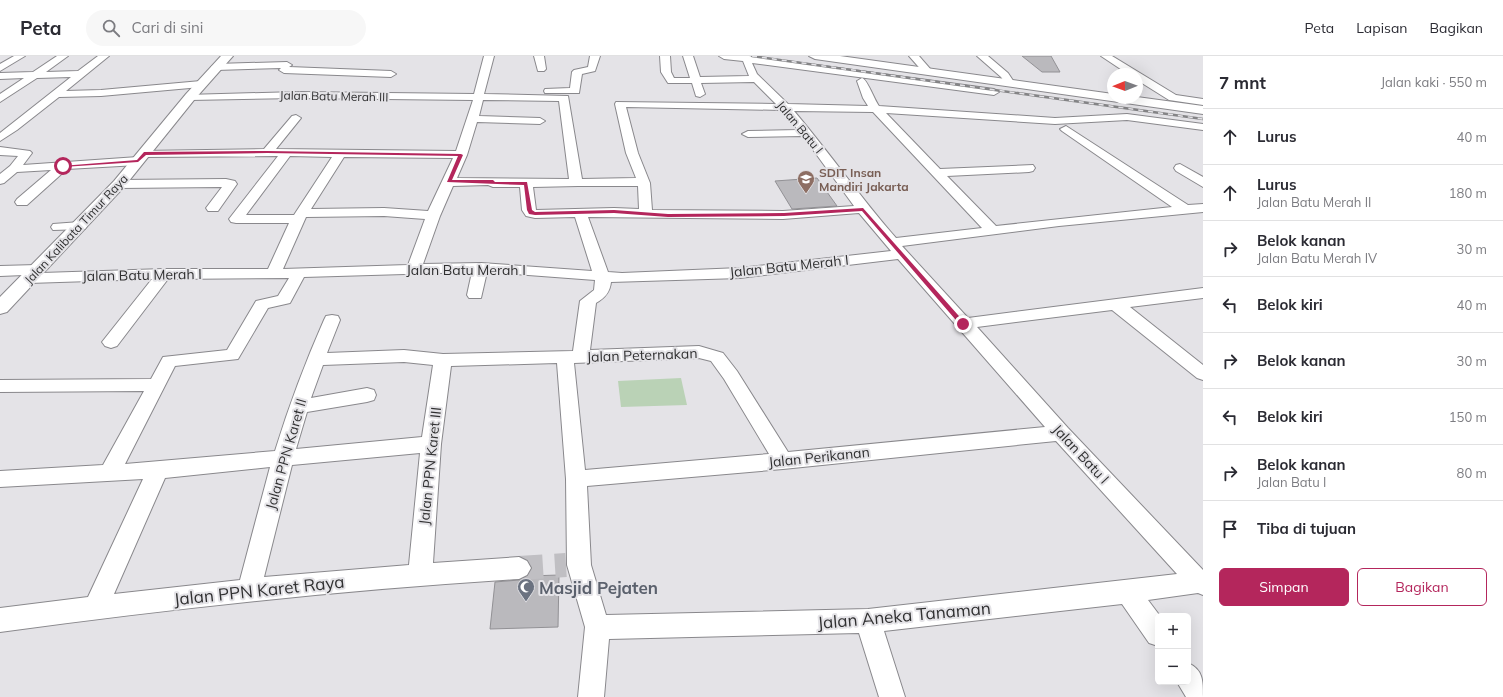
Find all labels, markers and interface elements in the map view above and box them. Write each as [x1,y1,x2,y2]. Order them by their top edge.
search box [86,10,366,46]
text: Peta [20,16,62,40]
icon: search [100,17,122,39]
text: Cari di sini [132,18,203,37]
text: Peta [1305,19,1334,37]
text: Lapisan [1356,19,1408,37]
text: Bagikan [1430,19,1483,37]
north arrow [1107,68,1143,104]
text: 7 mnt [1219,72,1266,93]
text: Jalan kaki · 550 m [1381,74,1487,90]
street label: Jalan Batu Merah III [279,88,389,104]
street label: Jalan Batu I [774,98,826,156]
icon: ahead [1219,126,1241,148]
text: Lurus [1257,127,1297,146]
text: 40 m [1457,129,1487,145]
route start [54,157,72,175]
place label: SDIT Insan Mandiri Jakarta [819,165,909,194]
school or university icon: SDIT Insan Mandiri Jakarta [796,169,816,194]
street label: Jalan Kalibata Timur Raya [21,171,131,287]
text: Lurus [1257,175,1297,194]
icon: ahead [1219,182,1241,204]
text: 180 m [1449,185,1487,201]
text: Jalan Batu Merah II [1257,194,1372,210]
text: Belok kanan [1257,231,1346,250]
icon: right [1219,238,1241,260]
text: 30 m [1457,241,1487,257]
text: Jalan Batu Merah IV [1257,250,1377,266]
street label: Jalan Batu Merah I [729,251,849,281]
street label: Jalan Batu Merah I [406,261,526,279]
street label: Jalan Batu Merah I [82,265,202,285]
icon: left [1219,294,1241,316]
text: Belok kiri [1257,295,1323,314]
text: 40 m [1457,297,1487,313]
route end [954,315,972,333]
street label: Jalan Peternakan [586,344,698,366]
icon: right [1219,350,1241,372]
text: Belok kanan [1257,351,1346,370]
text: 30 m [1457,353,1487,369]
street label: Jalan PPN Karet II [262,396,310,512]
street label: Jalan PPN Karet III [415,406,445,526]
icon: left [1219,406,1241,428]
text: Belok kiri [1257,407,1323,426]
text: 150 m [1449,409,1487,425]
street label: Jalan Batu I [1049,421,1113,487]
street label: Jalan Perikanan [767,443,871,471]
text: Belok kanan [1257,455,1346,474]
icon: right [1219,462,1241,484]
text: 80 m [1457,465,1487,481]
text: Jalan Batu I [1257,474,1326,490]
icon: arrive [1219,518,1241,540]
text: Tiba di tujuan [1257,519,1356,538]
button: Simpan [1219,568,1349,606]
button: Bagikan [1357,568,1487,606]
street label: Jalan PPN Karet Raya [173,571,345,610]
mosque icon: Masjid Pejaten [516,577,536,602]
place label: Masjid Pejaten [539,577,658,598]
street label: Jalan Aneka Tanaman [816,597,992,634]
map controls [1155,613,1191,685]
button: + [1155,613,1191,649]
button: − [1155,649,1191,685]

